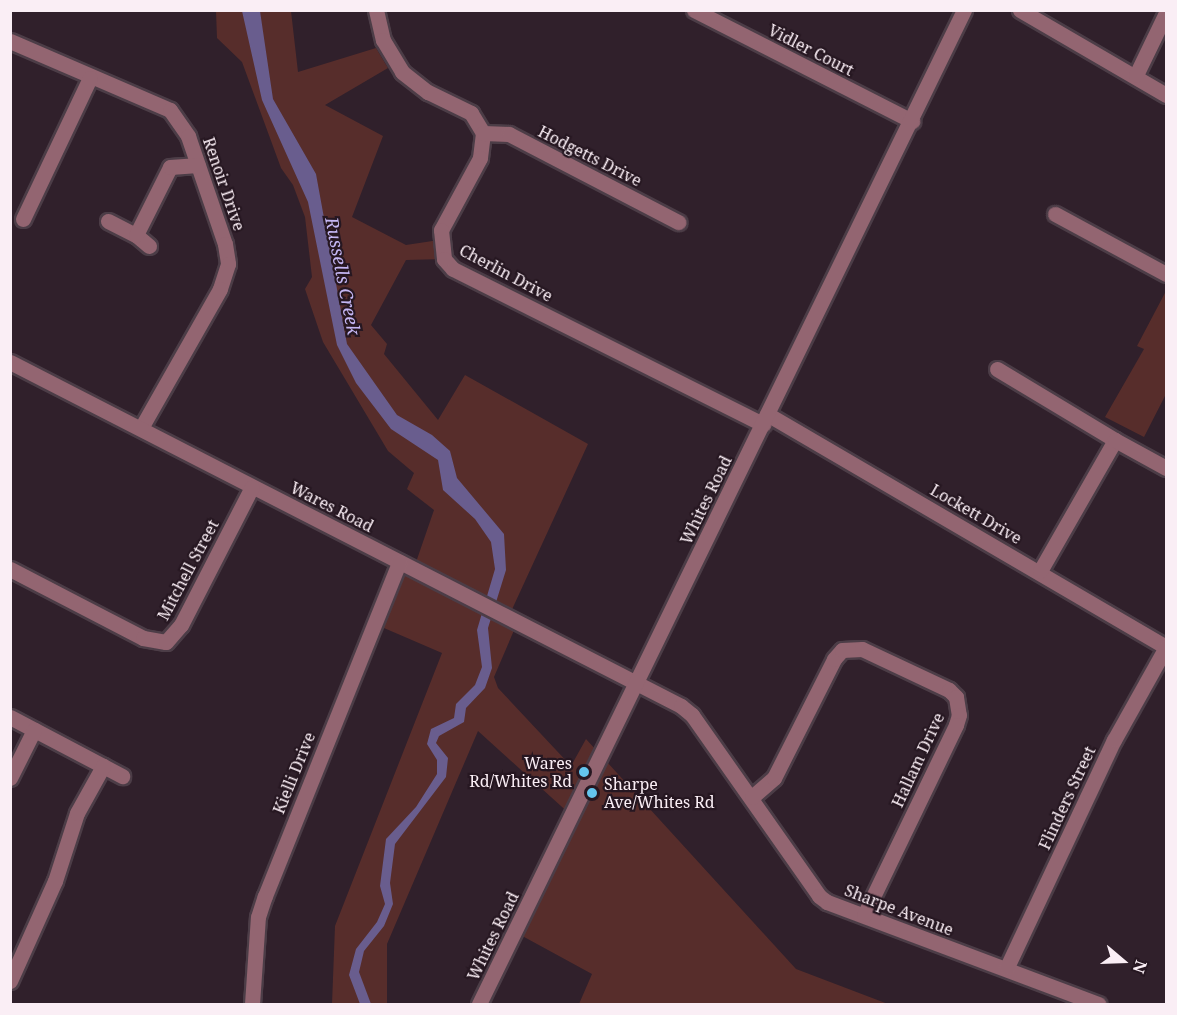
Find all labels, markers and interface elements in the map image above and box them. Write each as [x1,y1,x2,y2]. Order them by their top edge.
street label: Vidler Court [765,20,857,80]
street label: Hodgetts Drive [535,122,645,190]
street label: Renoir Drive [199,135,249,233]
water label: Russells Creek [321,215,365,337]
street label: Cherlin Drive [456,240,556,306]
street label: Whites Road [676,453,736,547]
street label: Wares Road [287,478,377,536]
street label: Lockett Drive [927,480,1025,548]
street label: Mitchell Street [153,516,223,624]
street label: Hallam Drive [888,710,948,810]
street label: Kielli Drive [269,729,319,817]
street label: Flinders Street [1035,743,1099,853]
place label: Wares Rd/Whites Rd [469,753,572,791]
marker: Wares Rd/Whites Rd [577,765,591,779]
place label: Sharpe Ave/Whites Rd [604,774,715,812]
marker: Sharpe Ave/Whites Rd [585,786,599,800]
street label: Sharpe Avenue [842,880,956,940]
street label: Whites Road [463,889,523,983]
north arrow [1093,931,1153,991]
text: N [1128,957,1152,976]

